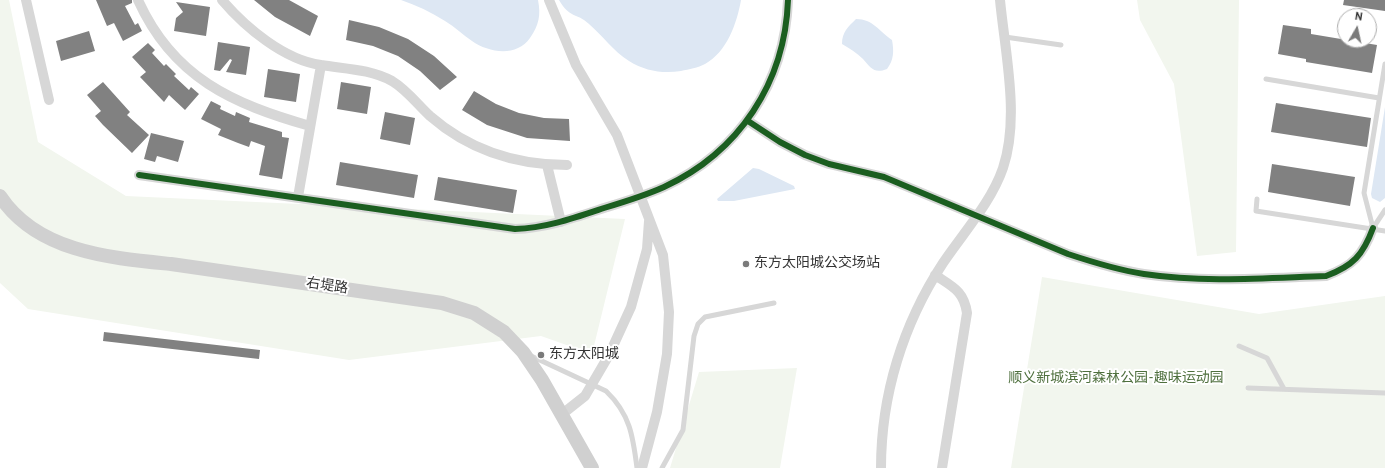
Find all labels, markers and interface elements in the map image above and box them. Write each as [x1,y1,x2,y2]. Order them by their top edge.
north arrow [1337,8,1377,48]
text: N [1354,10,1364,25]
place label: 东方太阳城公交场站 [754,256,880,272]
marker: 东方太阳城公交场站 [741,259,751,269]
street label: 右堤路 [305,276,349,298]
place label: 东方太阳城 [549,347,619,363]
marker: 东方太阳城 [536,350,546,360]
park label: 顺义新城滨河森林公园-趣味运动园 [1008,371,1224,387]

